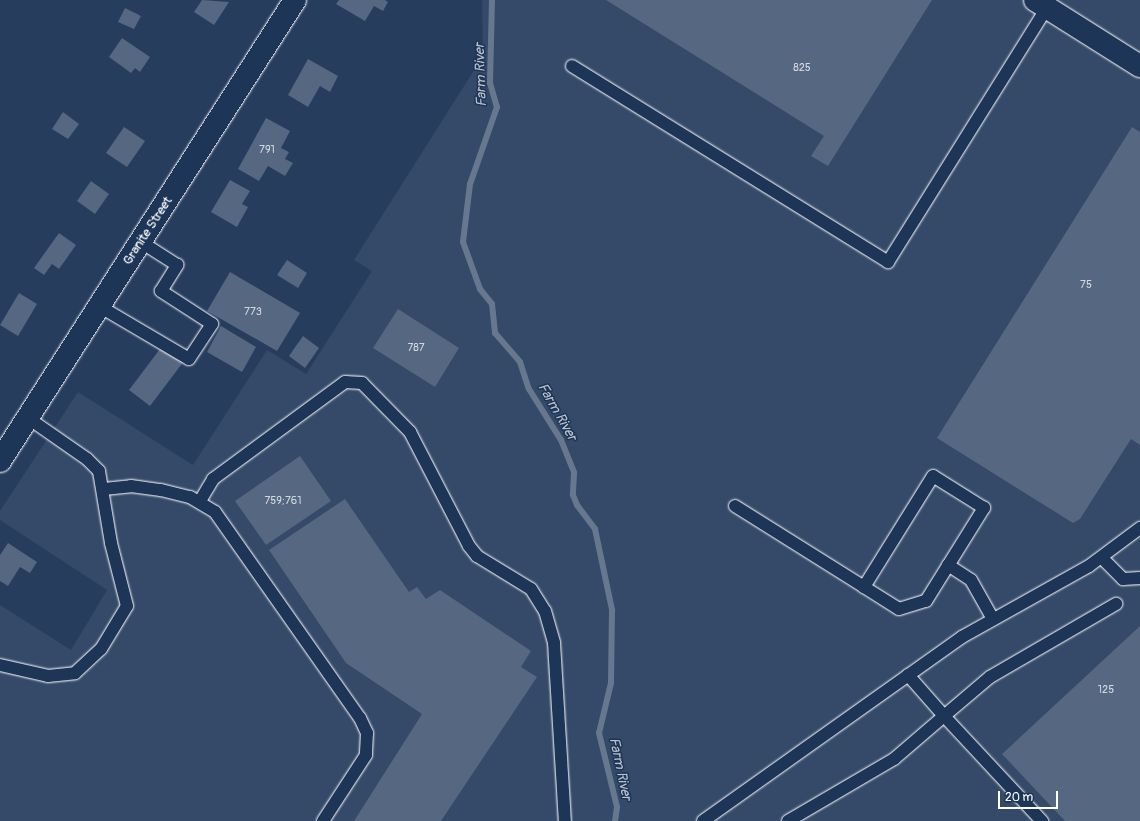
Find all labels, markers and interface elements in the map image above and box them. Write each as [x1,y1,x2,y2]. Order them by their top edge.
water label: Farm River [471,43,491,107]
house number: 825 [793,61,811,75]
house number: 791 [259,143,275,157]
street label: Granite Street [120,194,176,268]
house number: 75 [1080,278,1092,292]
house number: 773 [244,305,262,319]
house number: 787 [407,341,425,355]
water label: Farm River [534,380,580,444]
house number: 759;761 [264,494,302,508]
house number: 125 [1098,683,1114,697]
water label: Farm River [605,736,635,802]
scale bar [1000,783,1060,809]
text: 20 m [1005,790,1033,805]

